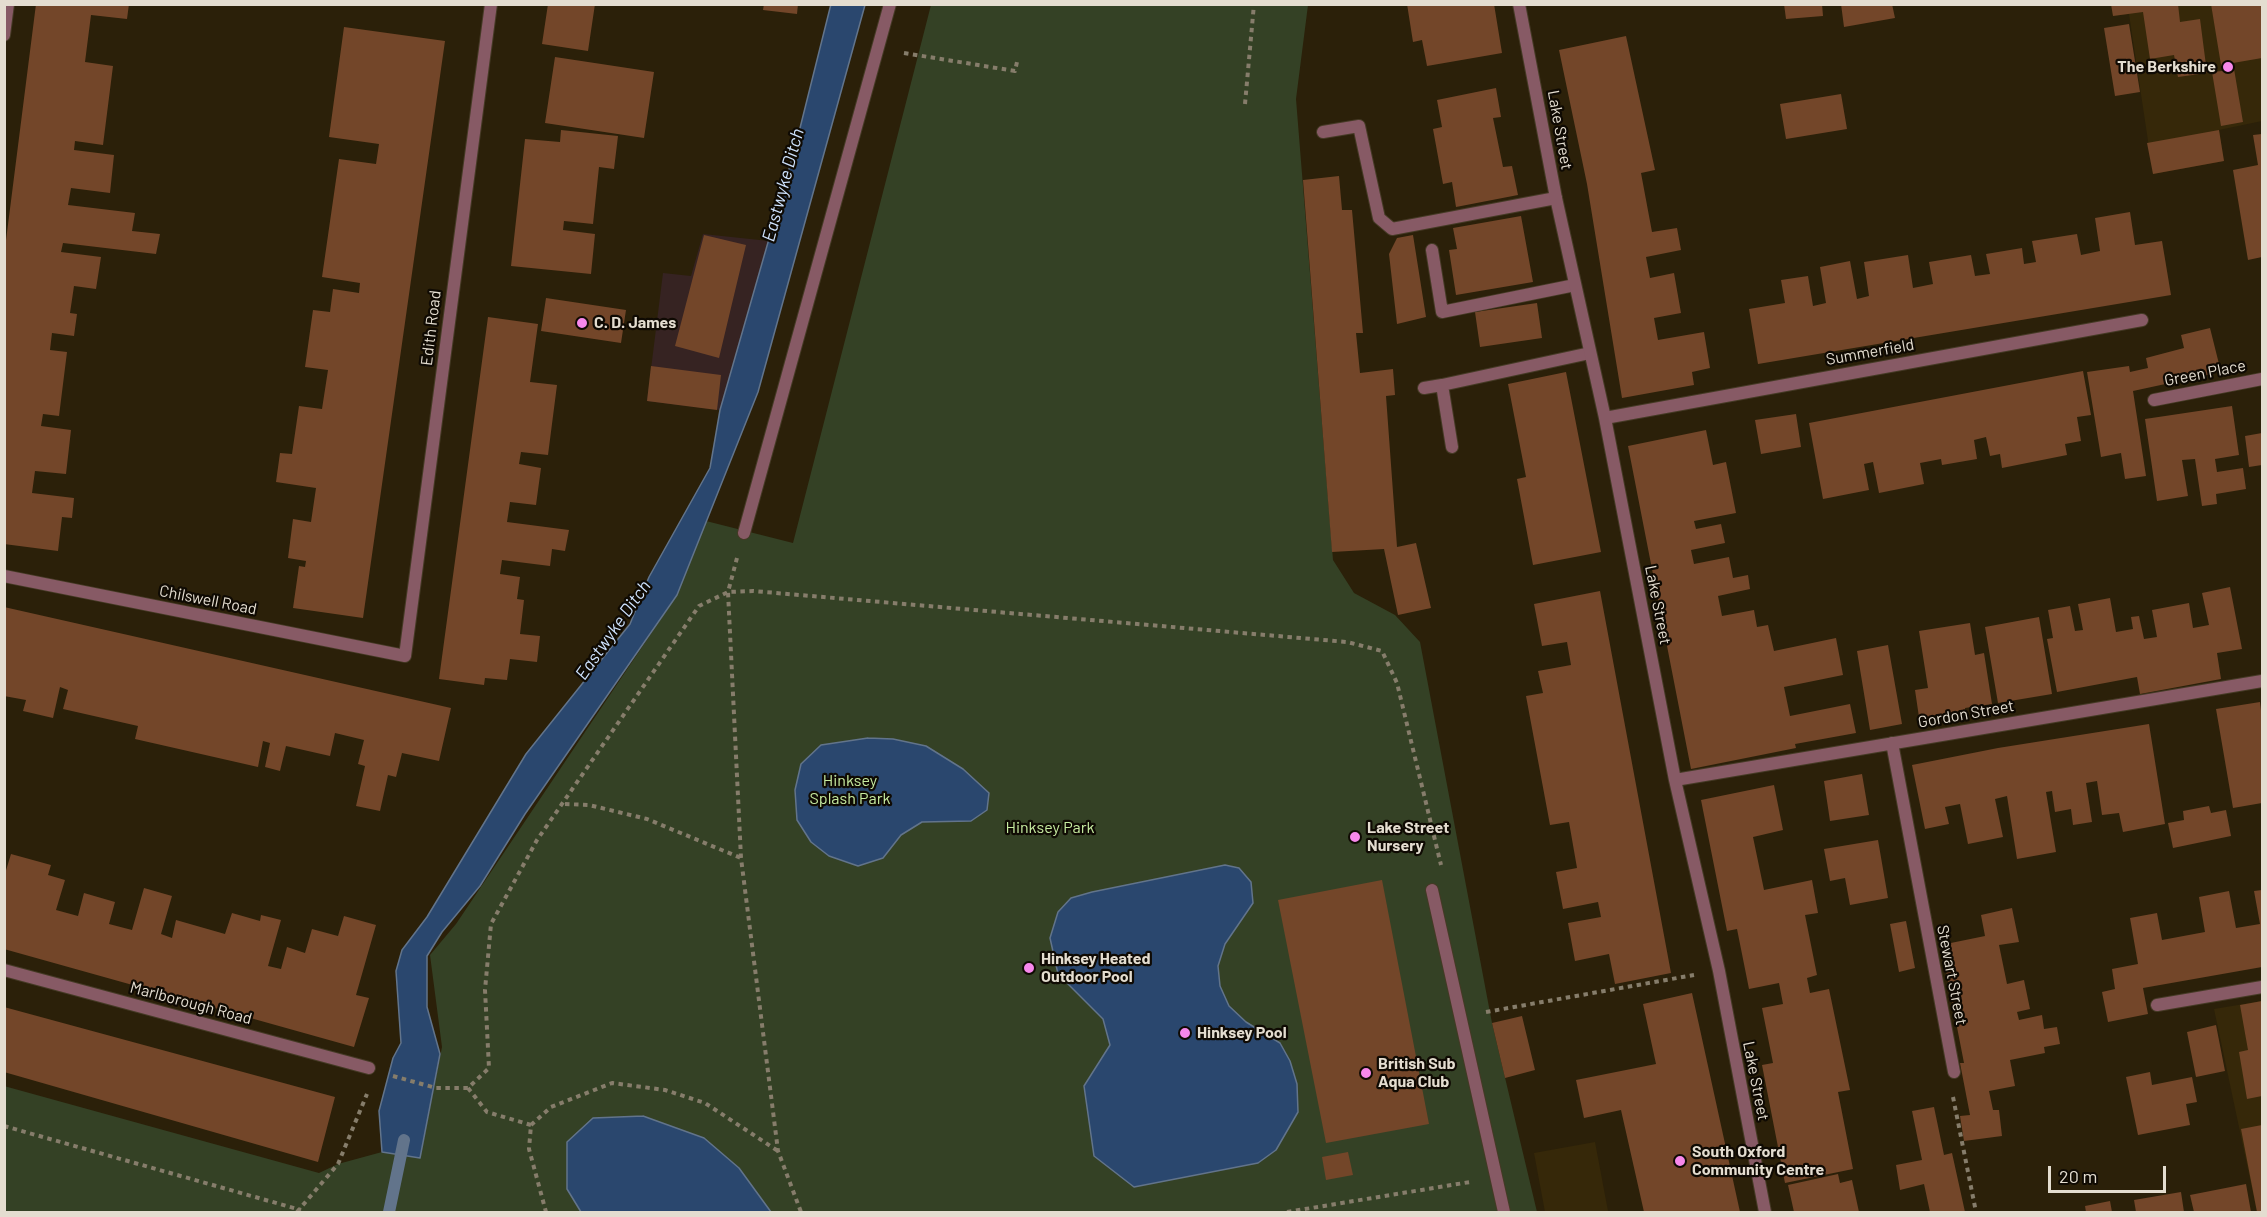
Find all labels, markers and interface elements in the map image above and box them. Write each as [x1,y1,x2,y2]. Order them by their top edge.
place label: The Berkshire [2117,57,2216,77]
marker: The Berkshire [2221,60,2235,74]
street label: Lake Street [1544,89,1576,171]
water label: Eastwyke Ditch [757,126,809,244]
street label: Edith Road [417,289,445,367]
place label: C. D. James [594,313,676,333]
marker: C. D. James [575,316,589,330]
street label: Summerfield [1824,335,1916,369]
street label: Green Place [2163,356,2247,390]
street label: Lake Street [1641,564,1675,646]
water label: Eastwyke Ditch [571,576,655,684]
street label: Chilswell Road [158,581,258,619]
street label: Gordon Street [1916,696,2016,732]
park label: Hinksey Splash Park [810,771,890,809]
park label: Hinksey Park [1005,818,1095,838]
place label: Lake Street Nursery [1367,818,1449,856]
marker: Lake Street Nursery [1348,830,1362,844]
street label: Stewart Street [1933,923,1971,1027]
place label: Hinksey Heated Outdoor Pool [1041,949,1151,987]
marker: Hinksey Heated Outdoor Pool [1022,961,1036,975]
street label: Marlborough Road [128,978,254,1028]
place label: Hinksey Pool [1197,1023,1287,1043]
marker: Hinksey Pool [1178,1026,1192,1040]
street label: Lake Street [1739,1040,1773,1122]
place label: British Sub Aqua Club [1378,1054,1456,1092]
marker: British Sub Aqua Club [1359,1066,1373,1080]
place label: South Oxford Community Centre [1692,1142,1824,1180]
marker: South Oxford Community Centre [1673,1154,1687,1168]
scale bar [2051,1154,2170,1192]
text: 20 m [2059,1165,2097,1187]

